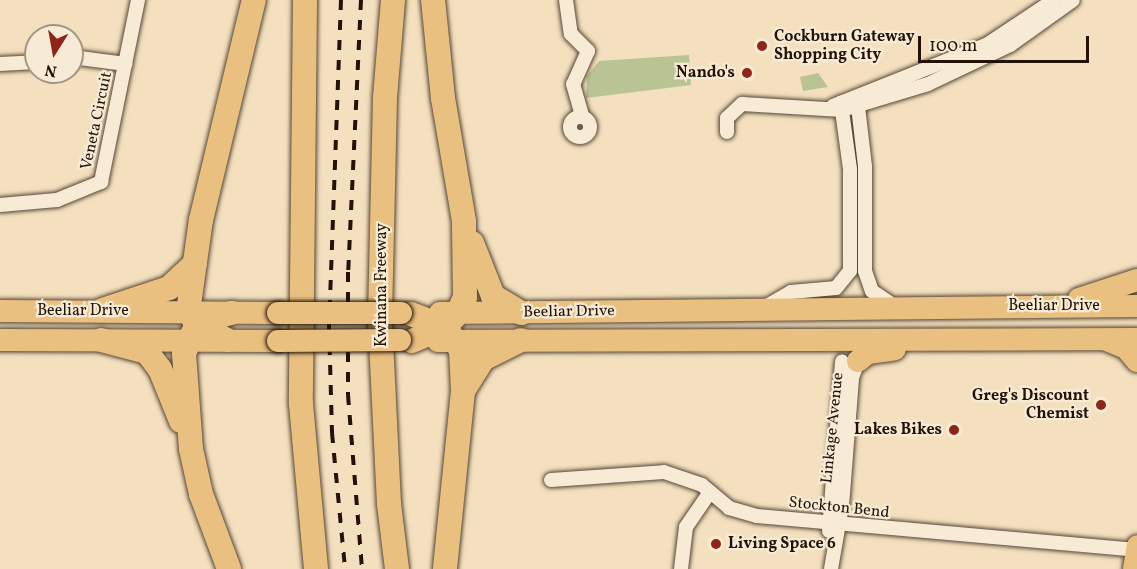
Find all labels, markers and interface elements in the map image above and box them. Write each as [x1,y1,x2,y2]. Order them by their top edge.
north arrow [24,24,84,84]
scale bar [921,24,1092,62]
place label: Cockburn Gateway Shopping City [774,27,915,65]
text: 100 m [929,34,978,59]
marker: Cockburn Gateway Shopping City [755,39,769,53]
text: N [43,58,59,82]
place label: Nando's [676,63,735,83]
marker: Nando's [740,66,754,80]
street label: Veneta Circuit [77,70,117,172]
street label: Kwinana Freeway [372,223,392,347]
street label: Beeliar Drive [1008,296,1100,316]
street label: Beeliar Drive [37,301,129,321]
street label: Beeliar Drive [523,302,615,322]
street label: Linkage Avenue [818,372,848,484]
place label: Greg's Discount Chemist [972,386,1089,424]
marker: Greg's Discount Chemist [1094,398,1108,412]
place label: Lakes Bikes [854,420,942,440]
marker: Lakes Bikes [947,423,961,437]
street label: Stockton Bend [788,493,890,523]
place label: Living Space 6 [728,534,836,554]
marker: Living Space 6 [709,537,723,551]

